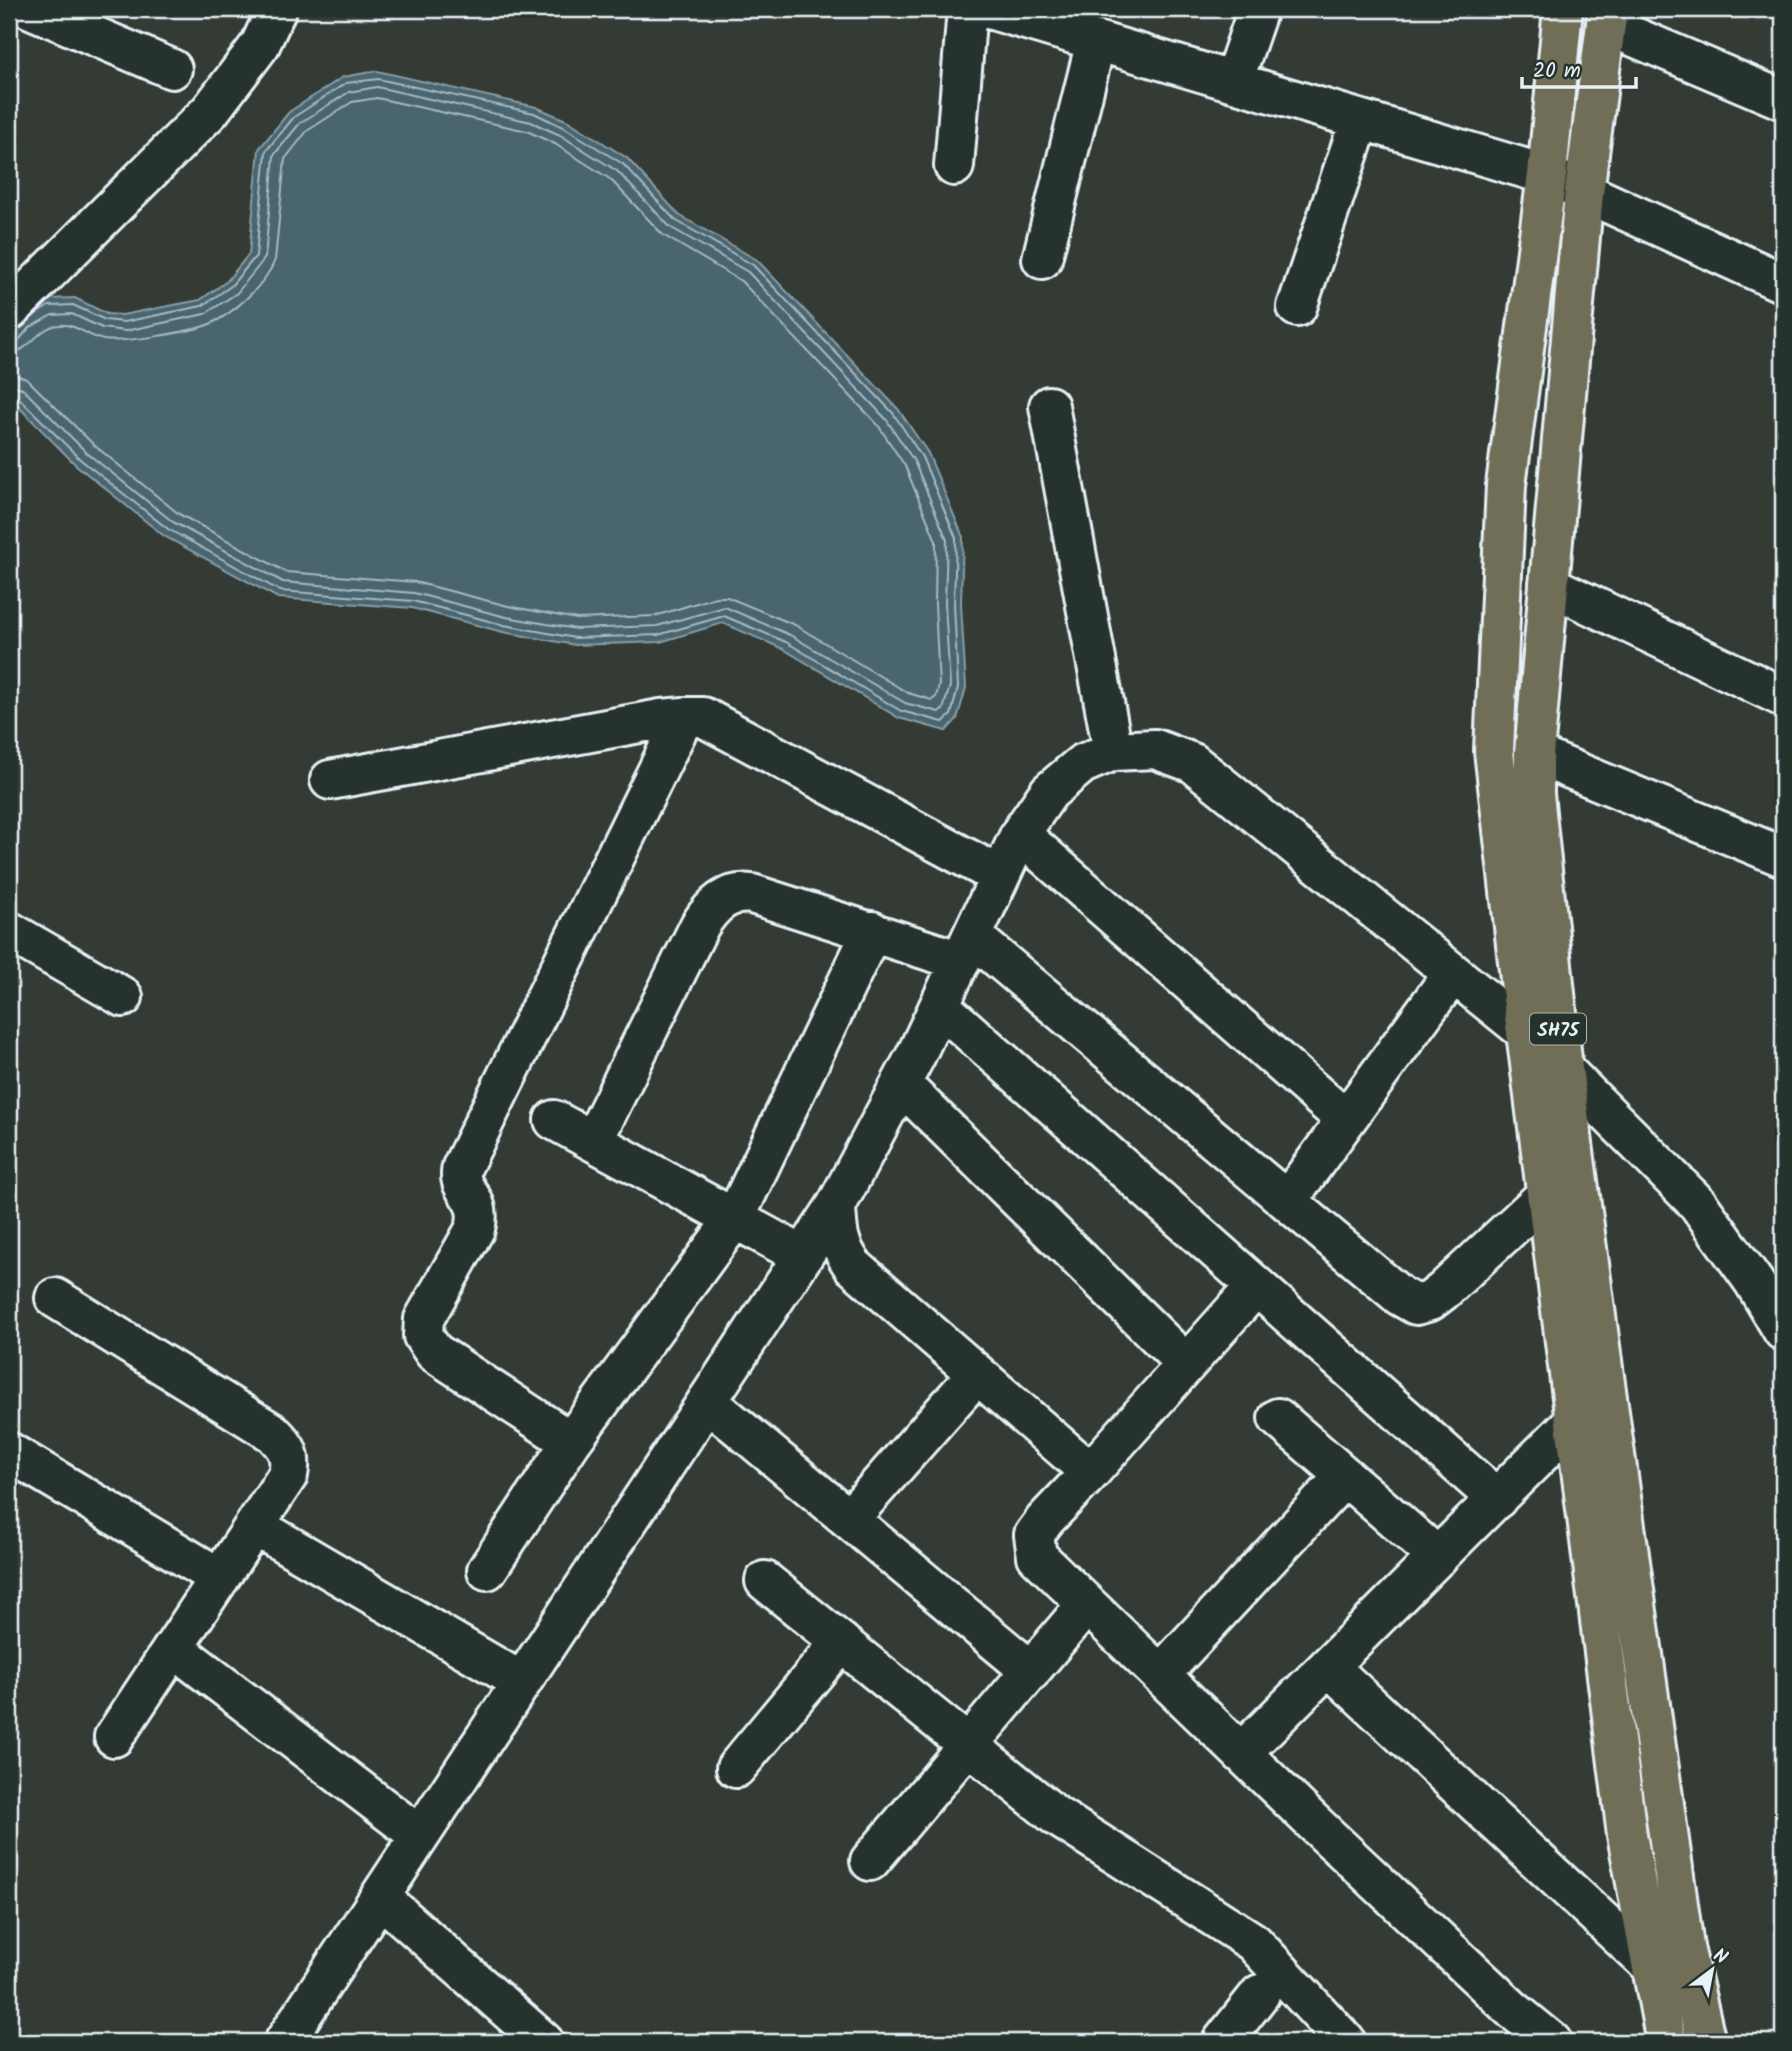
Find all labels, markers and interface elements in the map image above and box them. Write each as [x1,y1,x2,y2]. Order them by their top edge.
scale bar [1522,46,1636,90]
text: 20 m [1533,55,1581,88]
road number: SH75 [1530,1014,1586,1044]
north arrow [1676,1936,1746,2006]
text: N [1707,1941,1733,1973]

